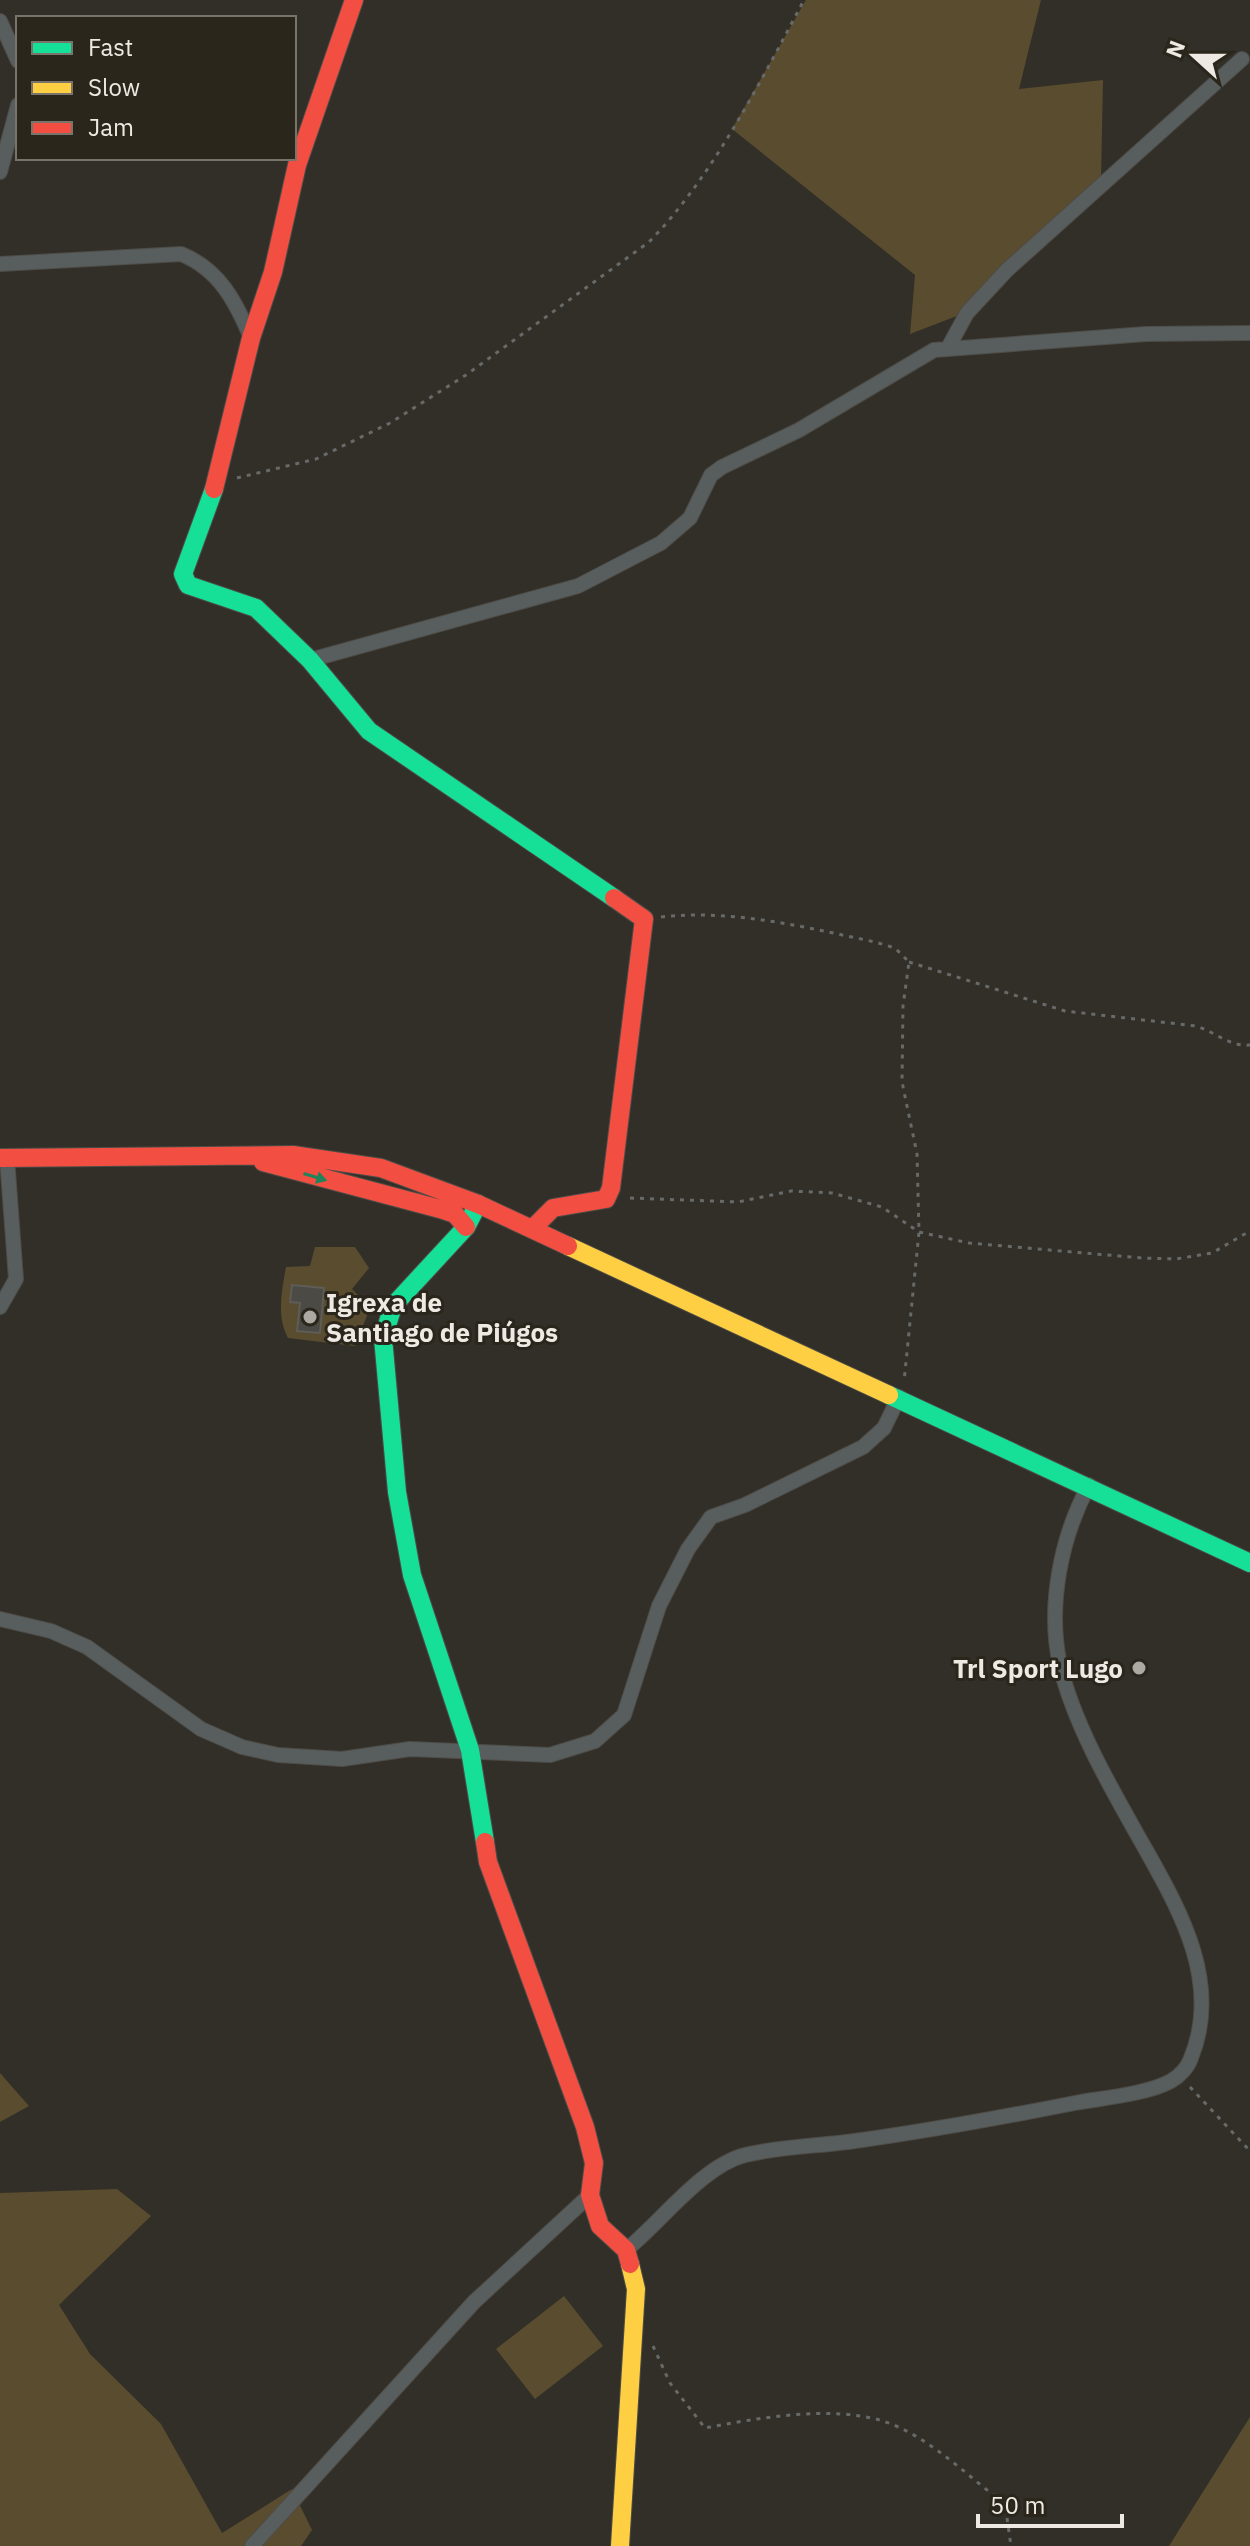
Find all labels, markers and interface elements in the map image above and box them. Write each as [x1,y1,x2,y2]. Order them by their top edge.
legend [16,16,296,160]
north arrow [1154,16,1234,96]
text: Fast [88,31,133,63]
text: N [1158,36,1191,61]
text: Slow [88,71,140,103]
text: Jam [88,111,134,143]
one-way arrow [304,1171,328,1184]
place label: Igrexa de Santiago de Piúgos [326,1285,558,1349]
marker: Igrexa de Santiago de Piúgos [301,1308,319,1326]
place label: Trl Sport Lugo [953,1651,1123,1685]
marker: Trl Sport Lugo [1130,1659,1148,1677]
scale bar [978,2478,1122,2528]
text: 50 m [990,2489,1045,2521]

